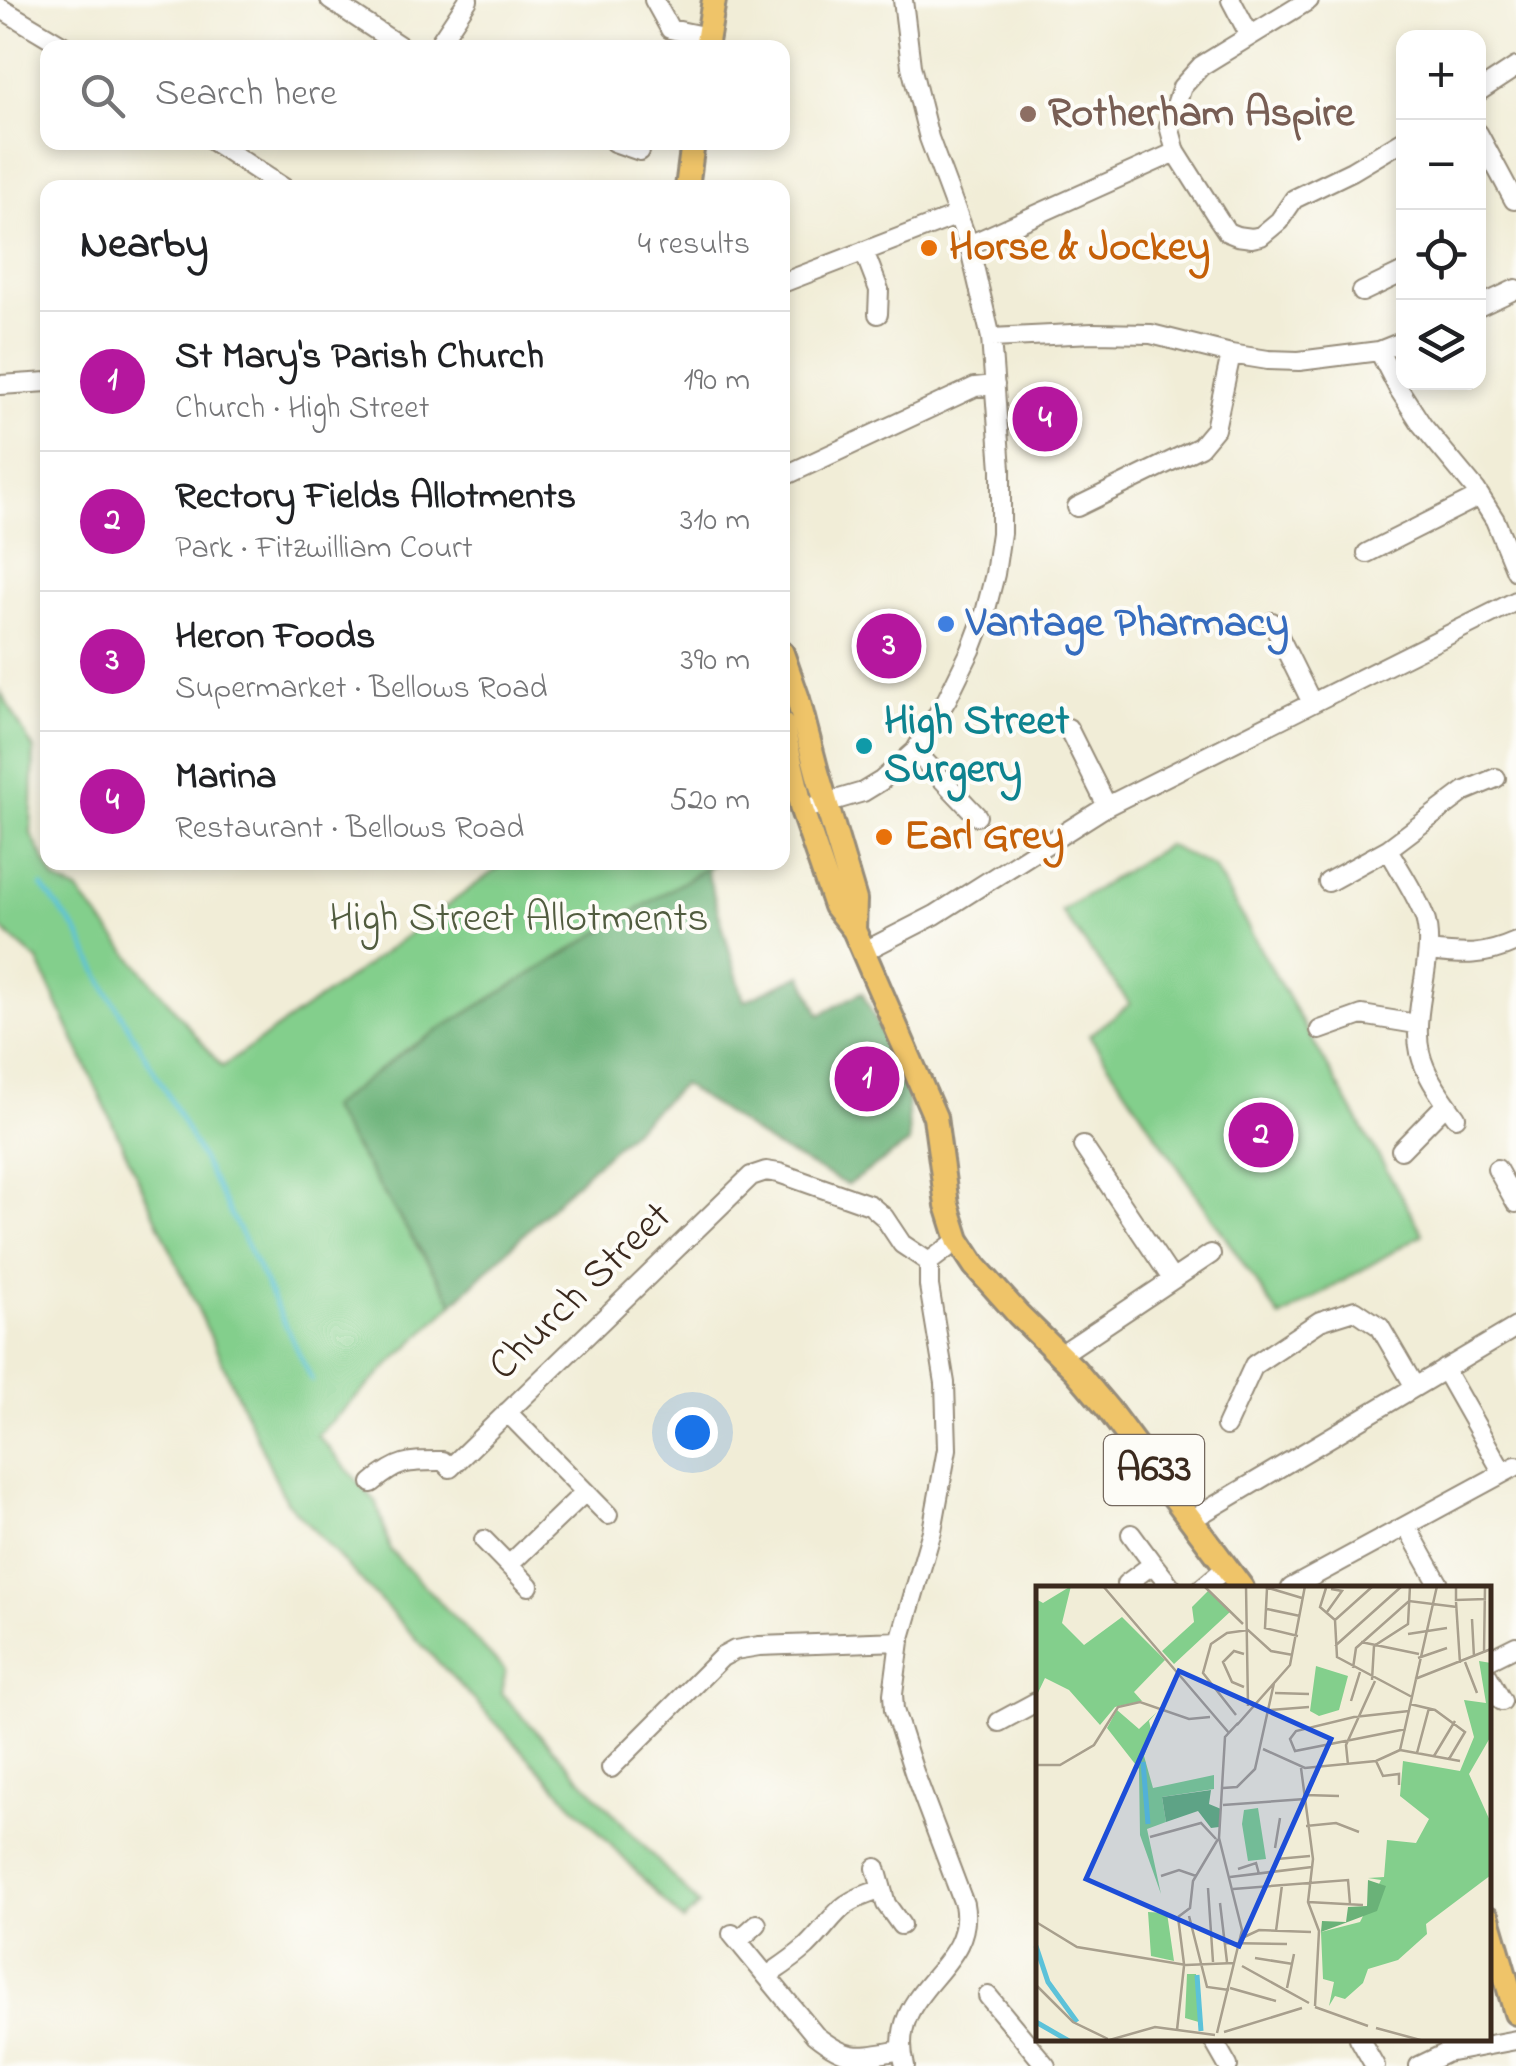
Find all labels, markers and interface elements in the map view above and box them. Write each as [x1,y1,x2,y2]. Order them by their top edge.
map controls [1396,30,1486,390]
button: + [1396,30,1486,120]
search box [40,40,790,150]
text: Search here [155,67,337,123]
icon: search [75,68,130,123]
place label: Rotherham Aspire [1048,84,1355,145]
marker: Rotherham Aspire [1017,103,1039,125]
button: − [1396,120,1486,210]
button: locate [1396,210,1486,300]
text: Nearby [80,215,208,276]
place label: Horse & Jockey [949,218,1210,279]
text: 4 results [638,222,750,269]
marker: Horse & Jockey [918,237,940,259]
button: layers [1396,300,1486,390]
text: St Mary's Parish Church [175,330,544,386]
text: 1 [107,358,118,405]
text: 190 m [684,358,750,405]
pin: 4 [1012,382,1078,456]
text: Church · High Street [175,386,429,433]
text: Rectory Fields Allotments [175,470,576,526]
text: 2 [105,498,120,545]
text: 310 m [680,498,750,545]
text: Park · Fitzwilliam Court [175,526,473,573]
place label: Vantage Pharmacy [965,594,1289,656]
pin: 3 [856,608,922,684]
text: Heron Foods [175,610,375,666]
marker: Vantage Pharmacy [935,613,957,635]
text: 3 [106,638,119,685]
text: 390 m [680,638,750,685]
text: Supermarket · Bellows Road [175,666,548,713]
place label: High Street Surgery [884,692,1070,802]
marker: High Street Surgery [853,735,875,757]
text: Marina [175,750,276,806]
text: 4 [106,778,119,825]
text: 520 m [669,778,750,825]
text: Restaurant · Bellows Road [175,806,524,853]
place label: Earl Grey [904,807,1064,868]
marker: Earl Grey [873,826,895,848]
park label: High Street Allotments [329,889,709,950]
pin: 1 [834,1042,900,1116]
pin: 2 [1228,1098,1294,1172]
street label: Church Street [475,1188,687,1396]
your location [667,1407,718,1458]
road number: A633 [1104,1435,1204,1505]
inset map [1036,1586,1491,2041]

